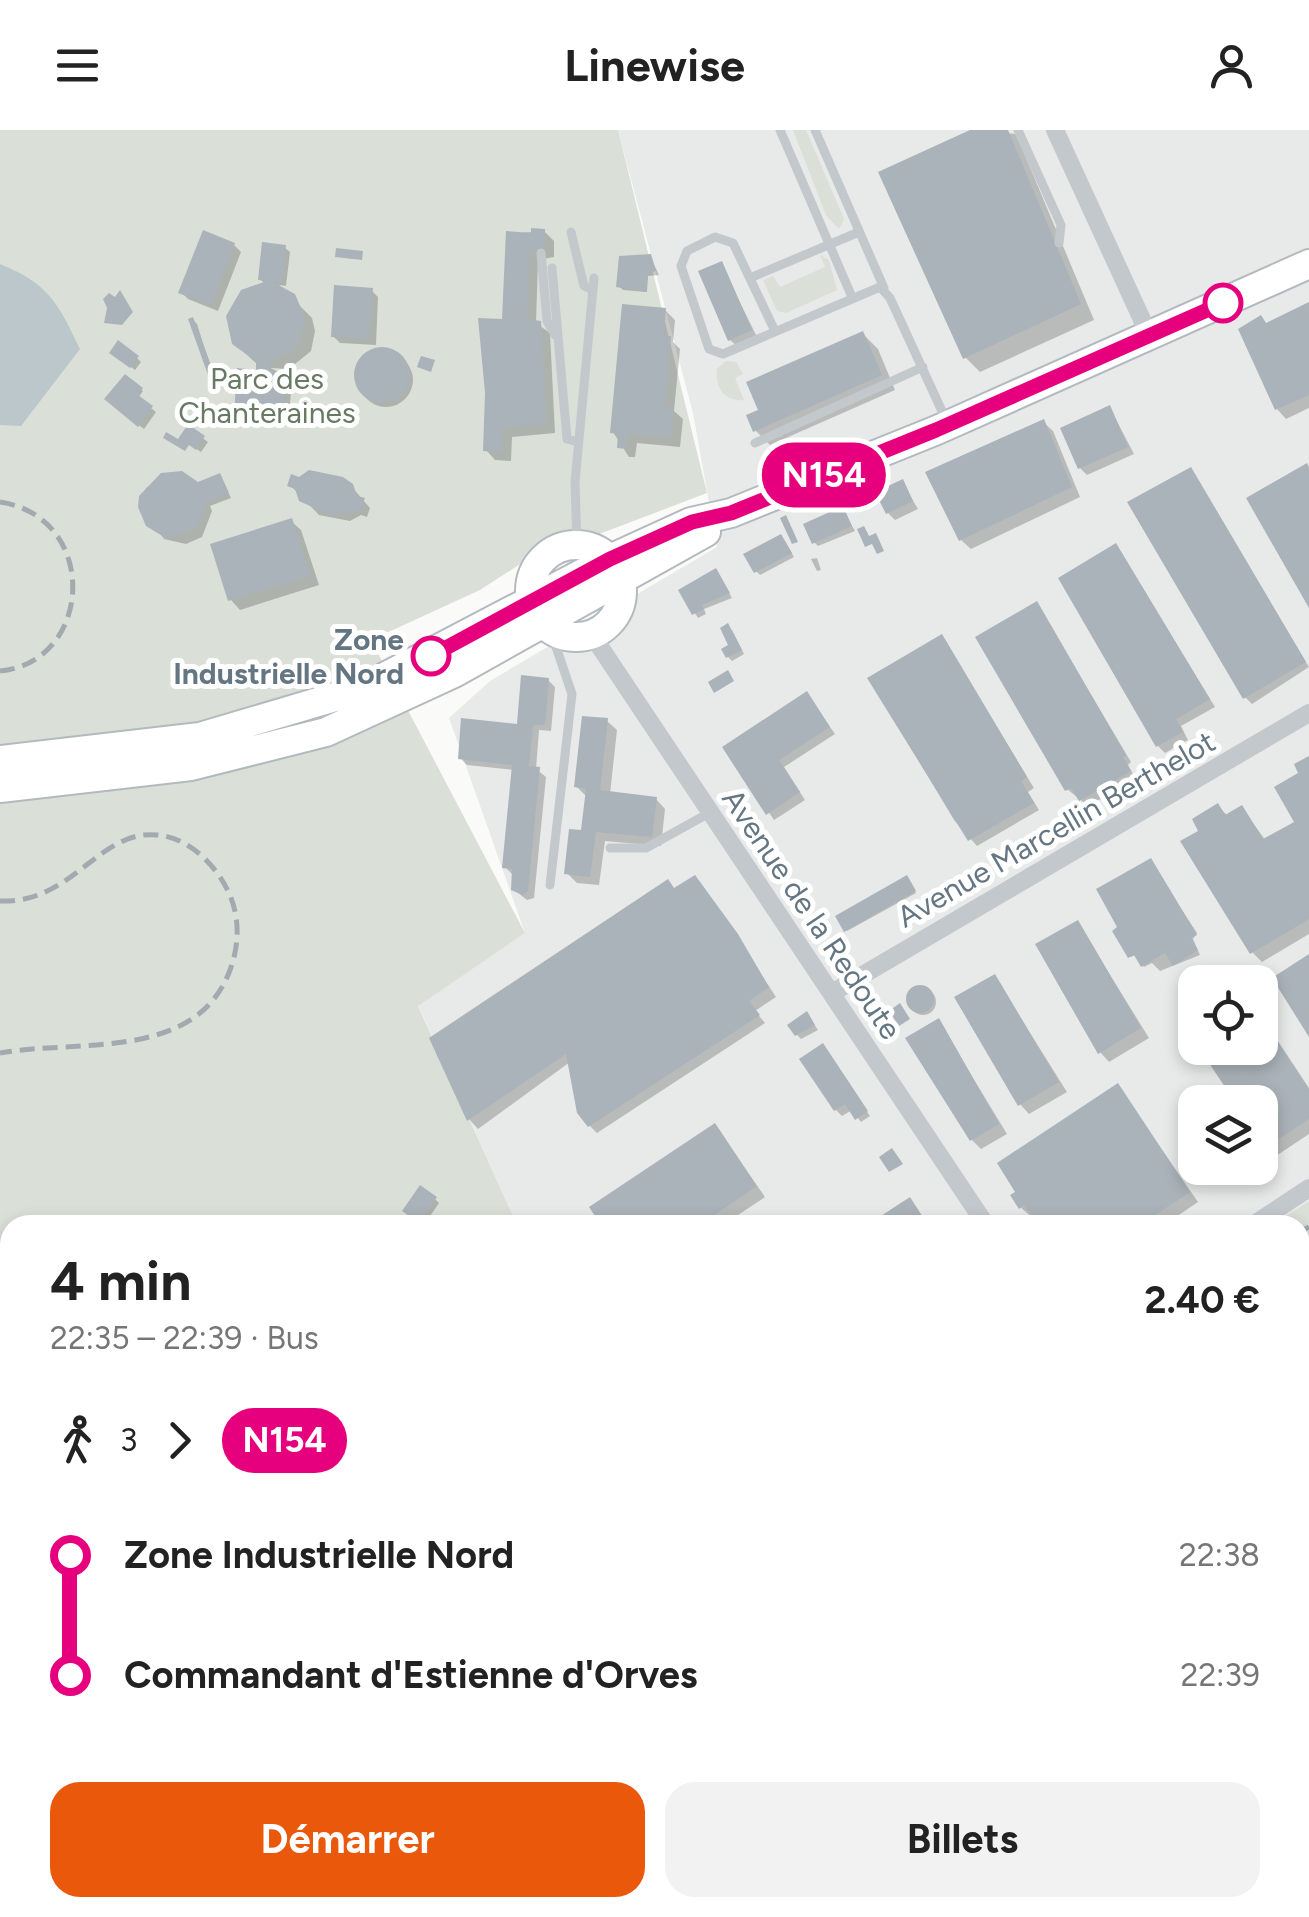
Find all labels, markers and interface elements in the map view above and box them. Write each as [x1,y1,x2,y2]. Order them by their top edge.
icon: menu [50,38,105,93]
text: Linewise [564,38,745,92]
icon: person [1204,38,1259,93]
unlabelled marker [1204,284,1242,322]
park label: Parc des Chanteraines [178,360,356,431]
line badge: N154 [754,442,894,508]
text: N154 [782,454,866,496]
place label: Zone Industrielle Nord [173,621,404,692]
marker: Zone Industrielle Nord [412,637,450,675]
street label: Avenue Marcellin Berthelot [890,723,1222,935]
street label: Avenue de la Redoute [714,782,910,1046]
map controls [1178,965,1278,1185]
button: locate [1178,965,1278,1065]
button: layers [1178,1085,1278,1185]
text: 4 min [50,1248,192,1314]
text: 2.40 € [1144,1277,1260,1323]
text: 22:35 – 22:39 · Bus [50,1319,319,1357]
icon: walk [50,1413,105,1468]
icon: forward [152,1413,207,1468]
text: N154 [242,1419,327,1461]
text: 3 [120,1421,137,1459]
text: Zone Industrielle Nord [124,1532,514,1578]
text: 22:38 [1179,1536,1260,1574]
text: Commandant d'Estienne d'Orves [124,1652,698,1698]
text: 22:39 [1181,1656,1260,1694]
button: Démarrer [50,1782,645,1897]
button: Billets [665,1782,1260,1897]

